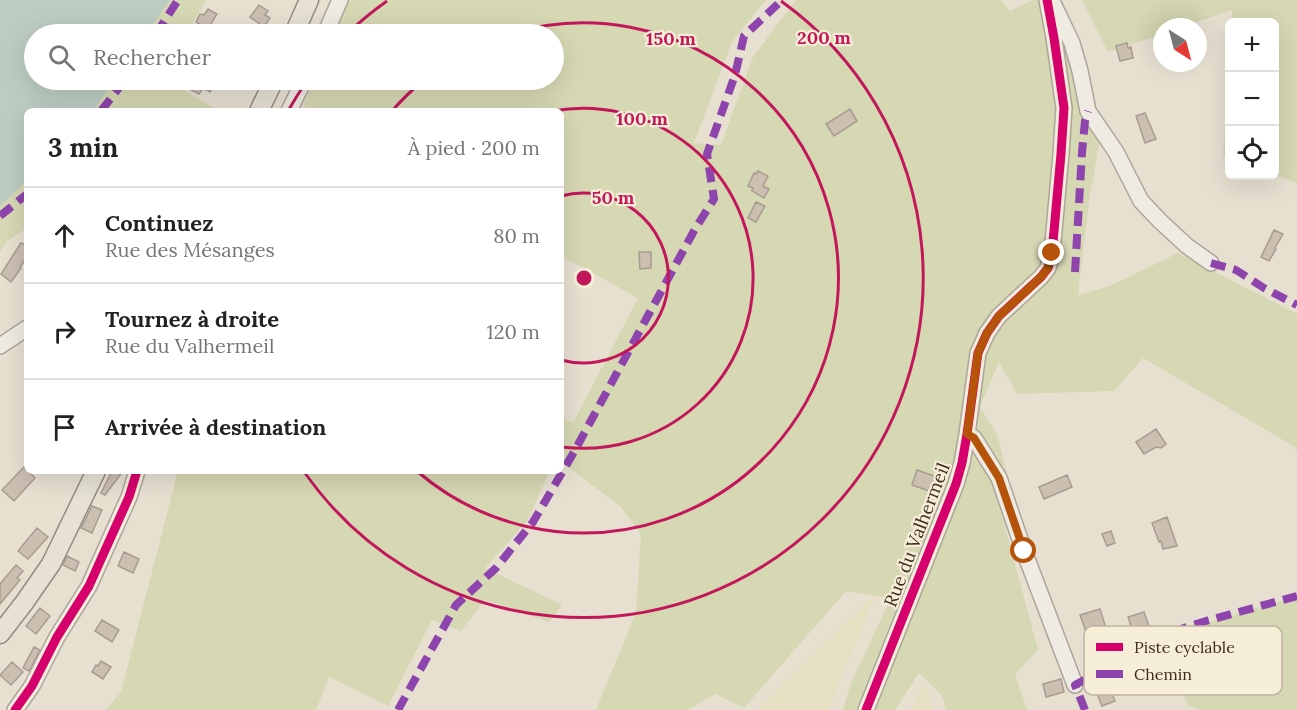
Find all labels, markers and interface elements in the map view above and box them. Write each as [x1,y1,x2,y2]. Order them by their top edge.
north arrow [1153,18,1207,72]
map controls [1225,18,1279,180]
button: + [1225,18,1279,72]
search box [24,24,564,90]
text: 200 m [797,26,851,49]
text: 150 m [646,27,696,50]
icon: search [45,41,78,74]
text: Rechercher [93,43,211,71]
button: − [1225,72,1279,126]
text: 100 m [616,107,668,130]
button: locate [1225,126,1279,180]
text: 3 min [48,131,118,164]
text: À pied · 200 m [408,135,540,160]
text: 50 m [592,186,635,209]
text: Continuez [105,209,213,237]
icon: ahead [48,219,81,252]
text: 80 m [493,223,540,248]
text: Rue des Mésanges [105,237,275,262]
route end [1038,239,1064,265]
centre of rings [574,268,594,288]
text: Tournez à droite [105,305,279,333]
icon: right [48,315,81,348]
text: 120 m [486,319,540,344]
text: Rue du Valhermeil [105,333,274,358]
icon: arrive [48,411,81,444]
text: Arrivée à destination [105,413,326,441]
street label: Rue du Valhermeil [878,459,955,610]
route start [1010,537,1036,563]
legend [1084,626,1282,695]
text: Piste cyclable [1134,637,1235,657]
text: Chemin [1134,664,1192,684]

